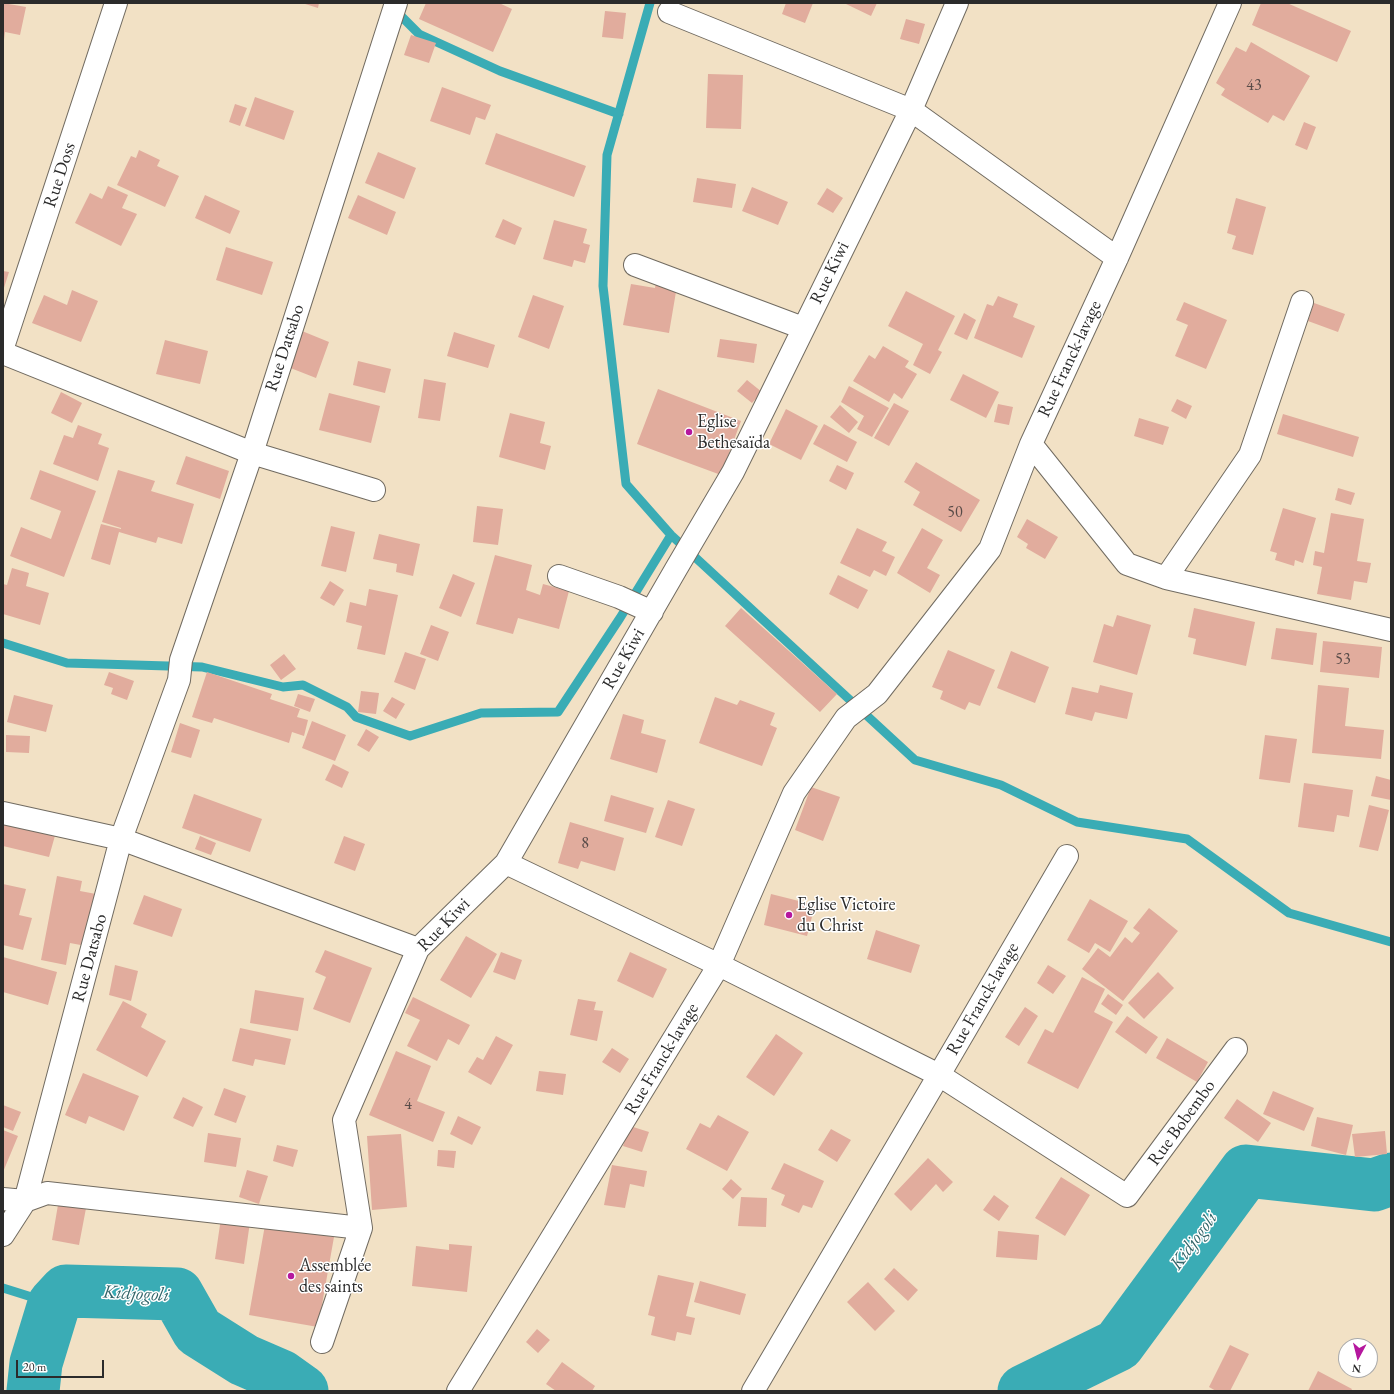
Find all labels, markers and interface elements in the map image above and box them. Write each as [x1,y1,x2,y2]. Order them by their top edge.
house number: 43 [1246,76,1262,96]
street label: Rue Doss [39,140,81,210]
street label: Rue Kiwi [806,238,854,308]
street label: Rue Franck-lavage [1034,297,1106,421]
street label: Rue Datsabo [261,302,309,394]
place label: Eglise Bethesaïda [697,411,770,454]
marker: Eglise Bethesaïda [684,427,694,437]
house number: 50 [947,503,963,523]
street label: Rue Kiwi [598,625,650,693]
house number: 53 [1335,650,1351,670]
house number: 8 [581,834,589,854]
street label: Rue Kiwi [413,894,475,956]
place label: Eglise Victoire du Christ [797,894,896,936]
marker: Eglise Victoire du Christ [784,910,794,920]
street label: Rue Datsabo [68,911,112,1005]
street label: Rue Franck-lavage [942,939,1024,1059]
street label: Rue Franck-lavage [620,999,704,1119]
street label: Rue Bobembo [1144,1076,1220,1170]
house number: 4 [404,1095,412,1115]
water label: Kidjogoli [1165,1208,1223,1274]
place label: Assemblée des saints [299,1255,371,1298]
marker: Assemblée des saints [286,1271,296,1281]
water label: Kidjogoli [102,1281,170,1307]
north arrow [1338,1338,1378,1378]
scale bar [18,1352,106,1378]
text: 20 m [23,1359,46,1375]
text: N [1351,1361,1362,1376]

